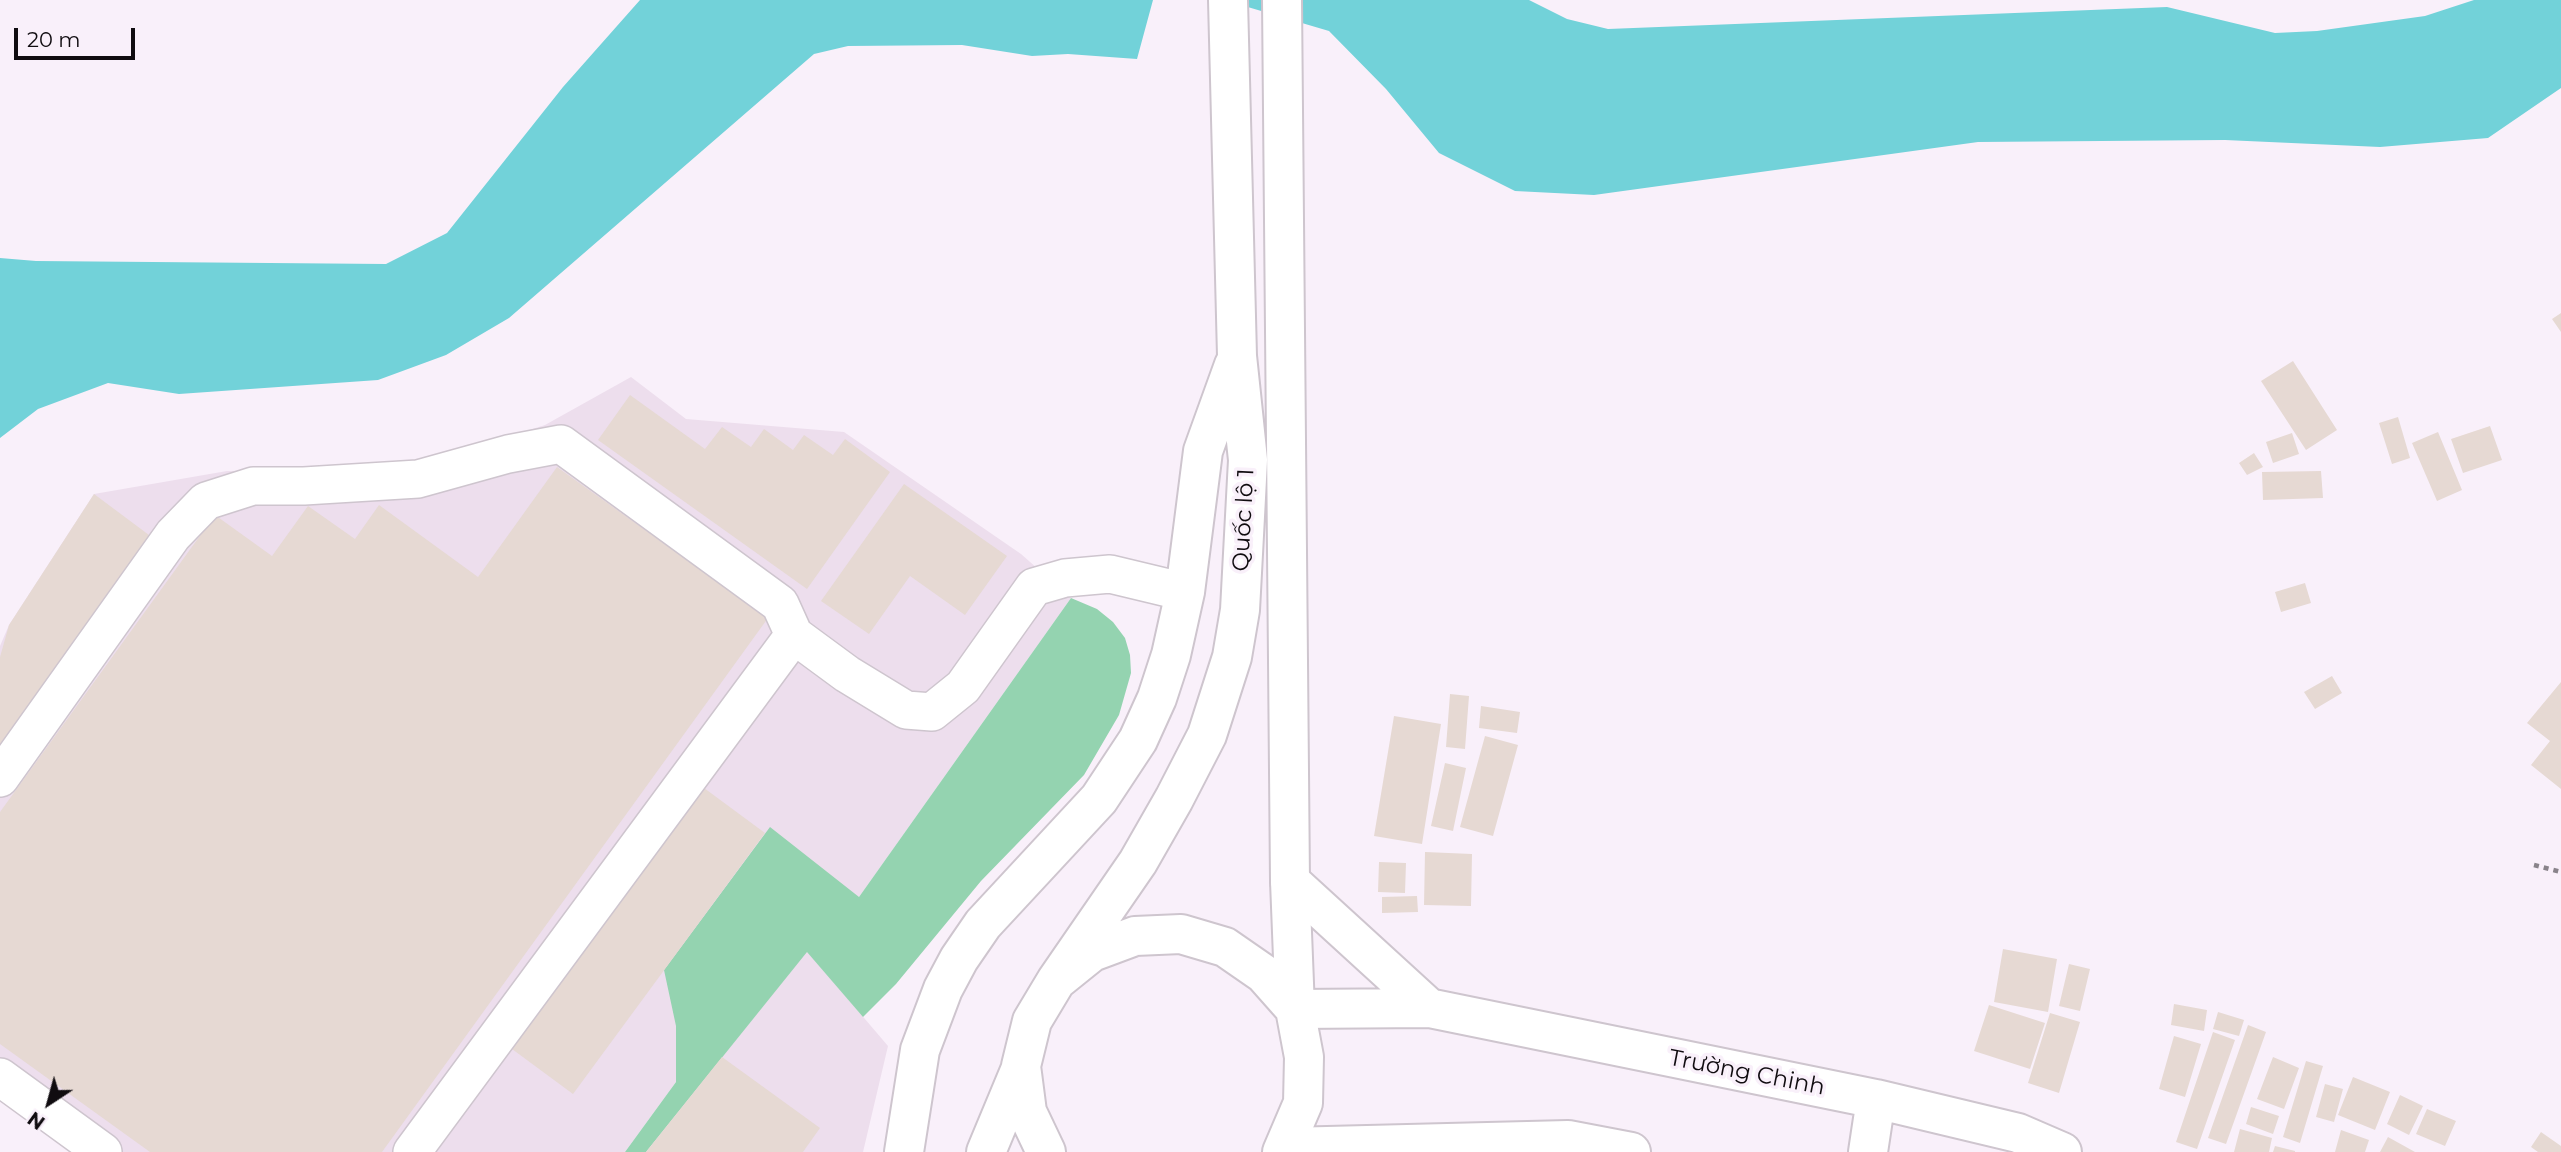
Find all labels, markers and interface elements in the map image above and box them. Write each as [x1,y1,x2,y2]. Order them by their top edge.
scale bar [18,14,138,58]
text: 20 m [27,27,81,52]
street label: Quốc lộ 1 [1228,468,1260,572]
street label: Trường Chinh [1667,1044,1827,1102]
north arrow [14,1068,84,1138]
text: N [23,1107,49,1134]

